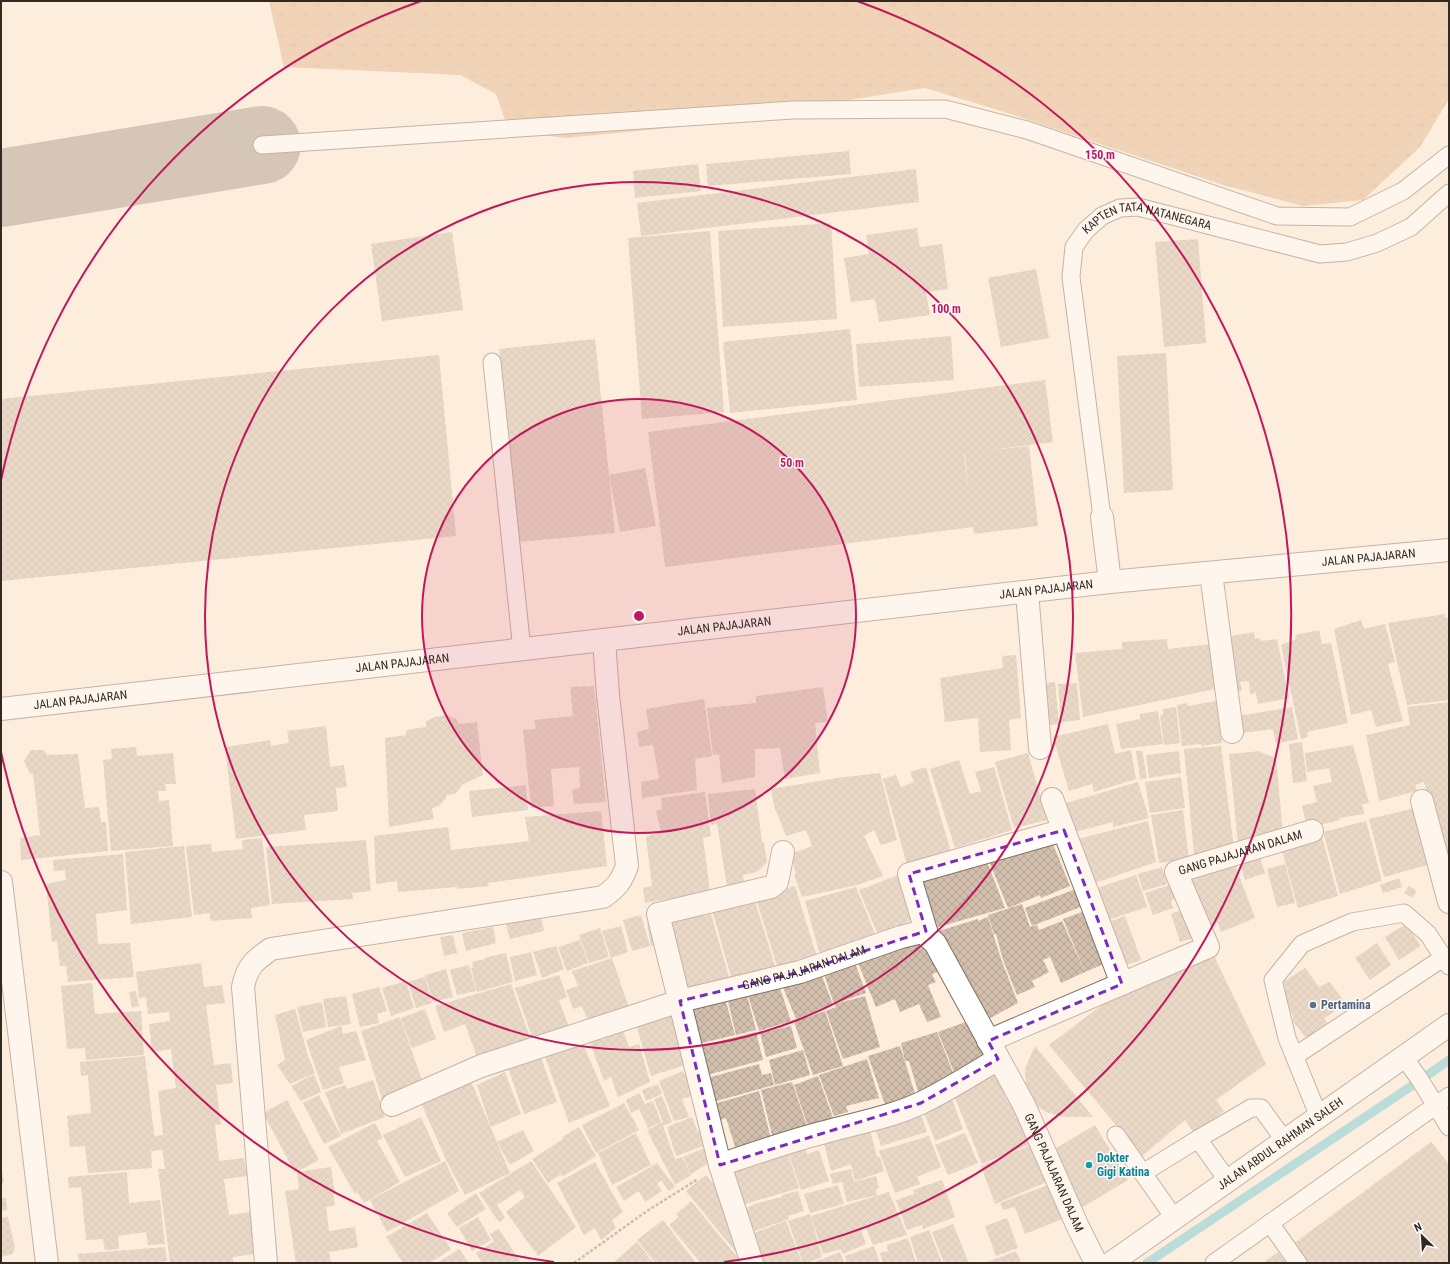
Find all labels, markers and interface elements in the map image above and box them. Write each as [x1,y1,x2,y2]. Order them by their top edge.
text: 150 m [1085,148,1115,162]
street label: KAPTEN TATA NATANEGARA [1080,200,1213,237]
text: 100 m [931,302,961,316]
text: 50 m [780,456,804,470]
street label: JALAN PAJAJARAN [1321,546,1416,569]
street label: JALAN PAJAJARAN [999,577,1094,602]
centre of rings [632,609,646,623]
street label: JALAN PAJAJARAN [677,614,772,638]
street label: JALAN PAJAJARAN [355,651,450,675]
street label: JALAN PAJAJARAN [33,688,128,712]
street label: GANG PAJAJARAN DALAM [1177,827,1304,878]
street label: GANG PAJAJARAN DALAM [741,943,868,993]
place label: Pertamina [1321,998,1371,1012]
marker: Pertamina [1308,1000,1318,1010]
street label: JALAN ABDUL RAHMAN SALEH [1215,1095,1346,1193]
street label: GANG PAJAJARAN DALAM [1022,1111,1086,1234]
place label: Dokter Gigi Katina [1097,1151,1150,1179]
marker: Dokter Gigi Katina [1084,1160,1094,1170]
north arrow [1402,1216,1442,1256]
text: N [1412,1220,1424,1235]

